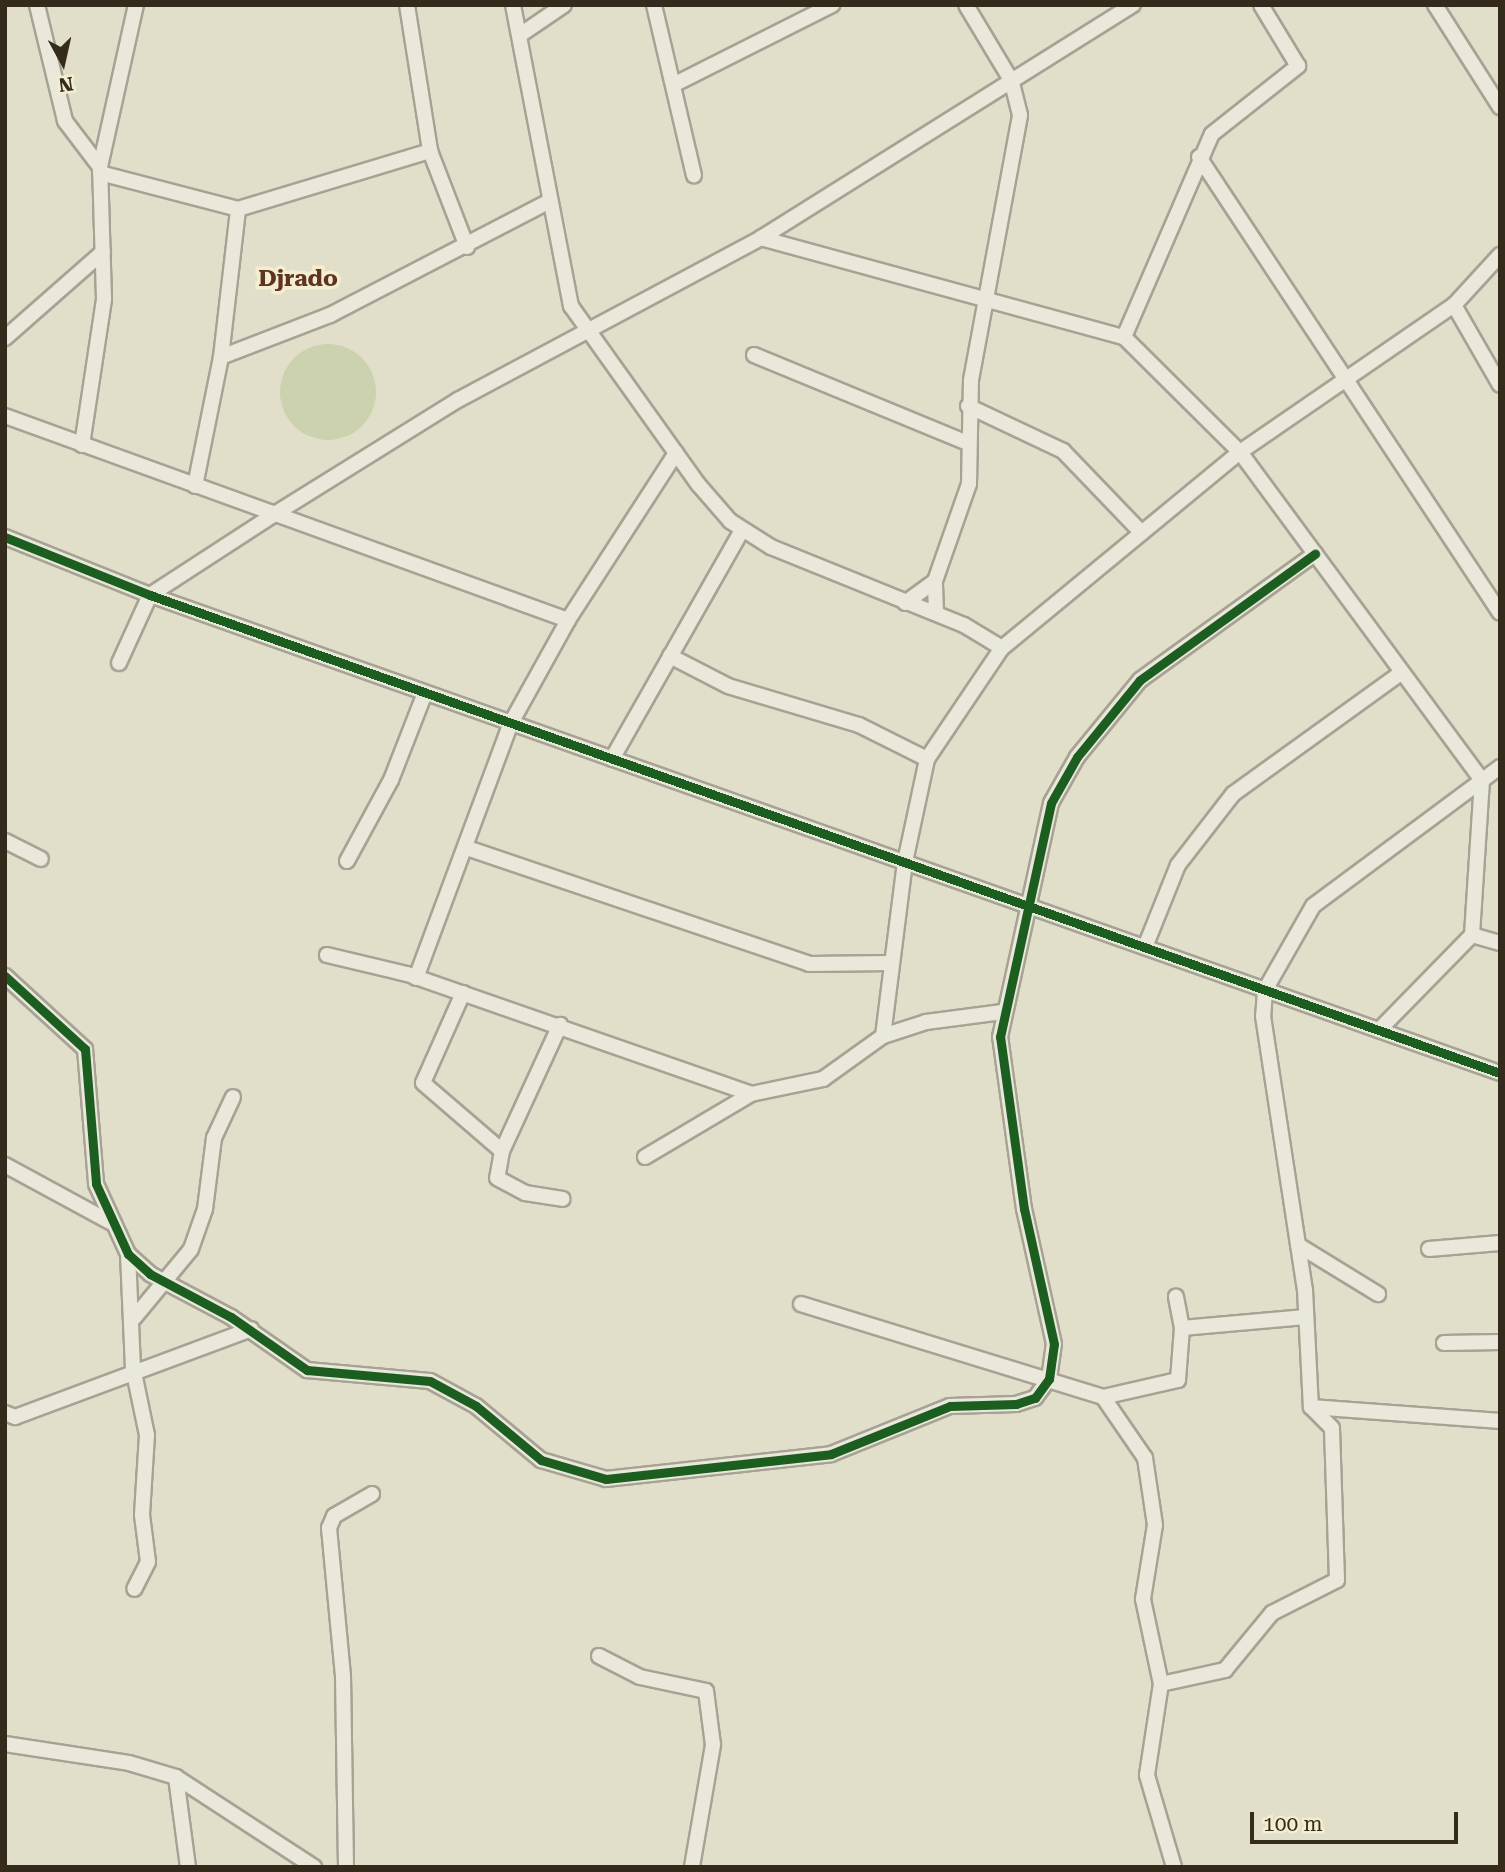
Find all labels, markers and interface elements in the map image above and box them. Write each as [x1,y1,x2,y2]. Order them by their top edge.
north arrow [28,28,98,98]
text: N [57,72,75,97]
district label: Djrado [258,265,338,293]
scale bar [1253,1798,1461,1842]
text: 100 m [1263,1812,1323,1836]

